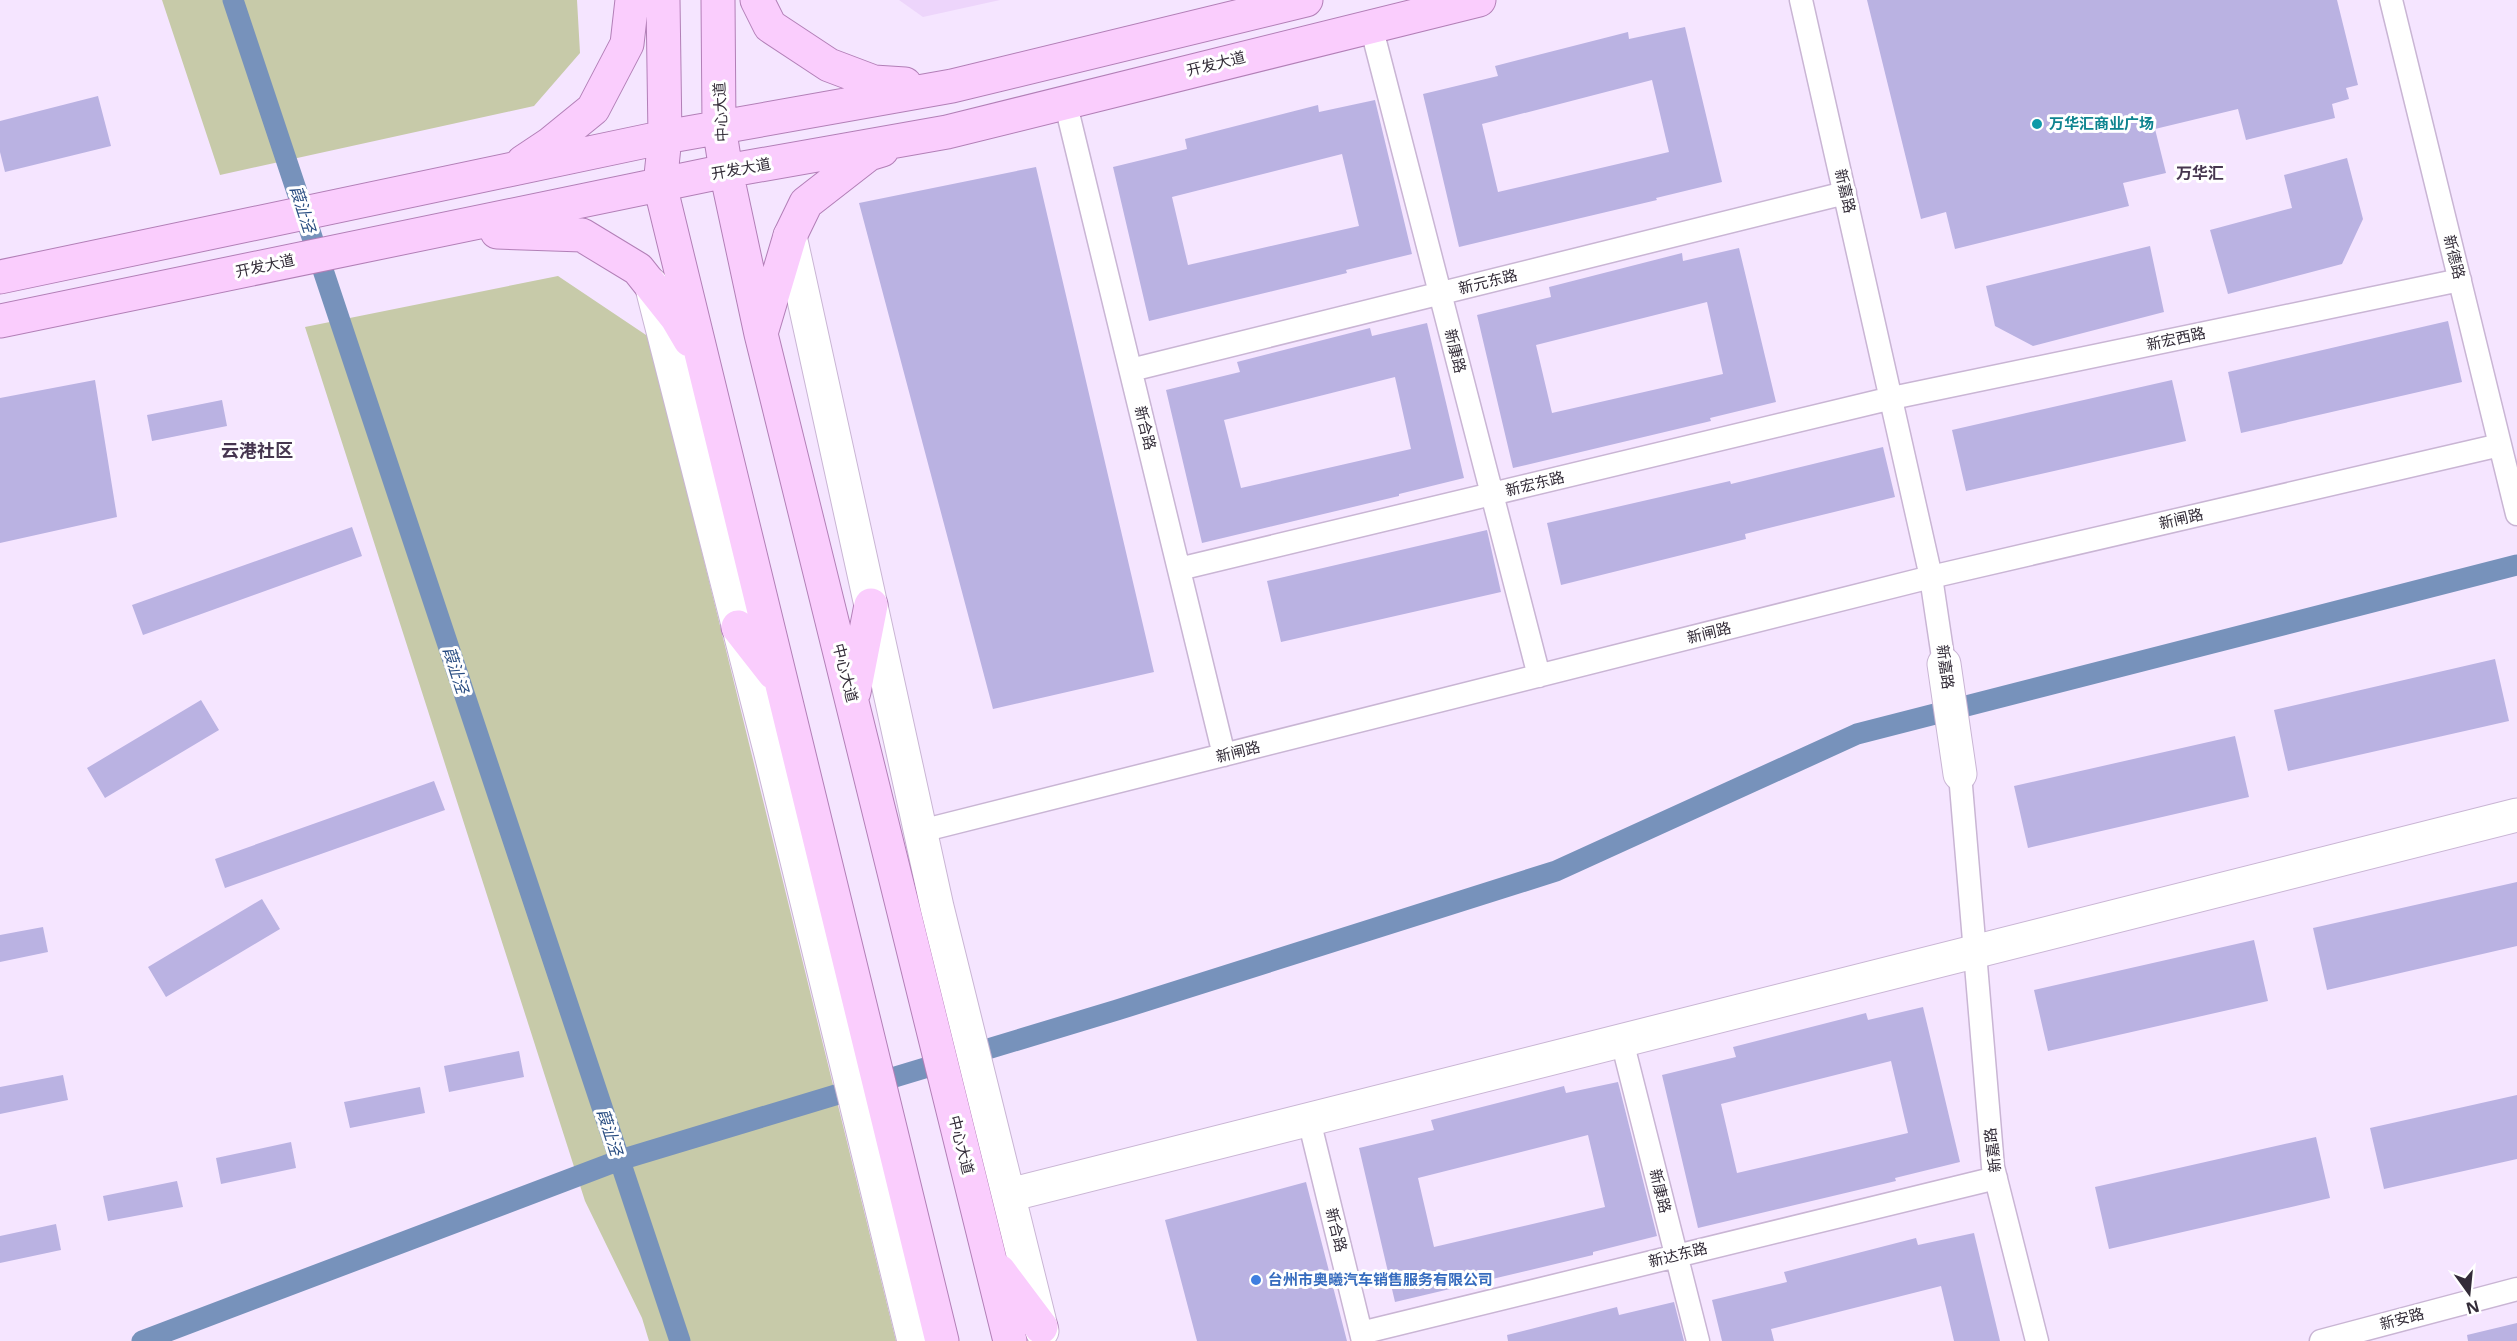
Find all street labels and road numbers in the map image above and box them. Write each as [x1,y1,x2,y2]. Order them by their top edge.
street label: 开发大道 [1184,46,1247,80]
street label: 中心大道 [708,82,732,143]
street label: 开发大道 [710,153,772,183]
street label: 新嘉路 [1831,167,1861,215]
street label: 新德路 [2440,232,2470,281]
street label: 开发大道 [233,249,296,281]
street label: 新元东路 [1456,264,1519,298]
street label: 新宏西路 [2144,322,2207,354]
street label: 新康路 [1441,326,1471,375]
street label: 新合路 [1131,403,1161,452]
street label: 新宏东路 [1503,466,1566,500]
street label: 新闸路 [2157,503,2205,533]
street label: 新闸路 [1684,617,1733,647]
street label: 中心大道 [829,641,863,704]
street label: 新嘉路 [1933,643,1959,691]
street label: 新闸路 [1213,736,1262,766]
street label: 中心大道 [945,1113,979,1176]
street label: 新嘉路 [1979,1127,2005,1174]
street label: 新康路 [1646,1166,1676,1215]
street label: 新合路 [1322,1205,1352,1254]
street label: 新达东路 [1646,1237,1709,1271]
street label: 新安路 [2377,1303,2426,1334]

